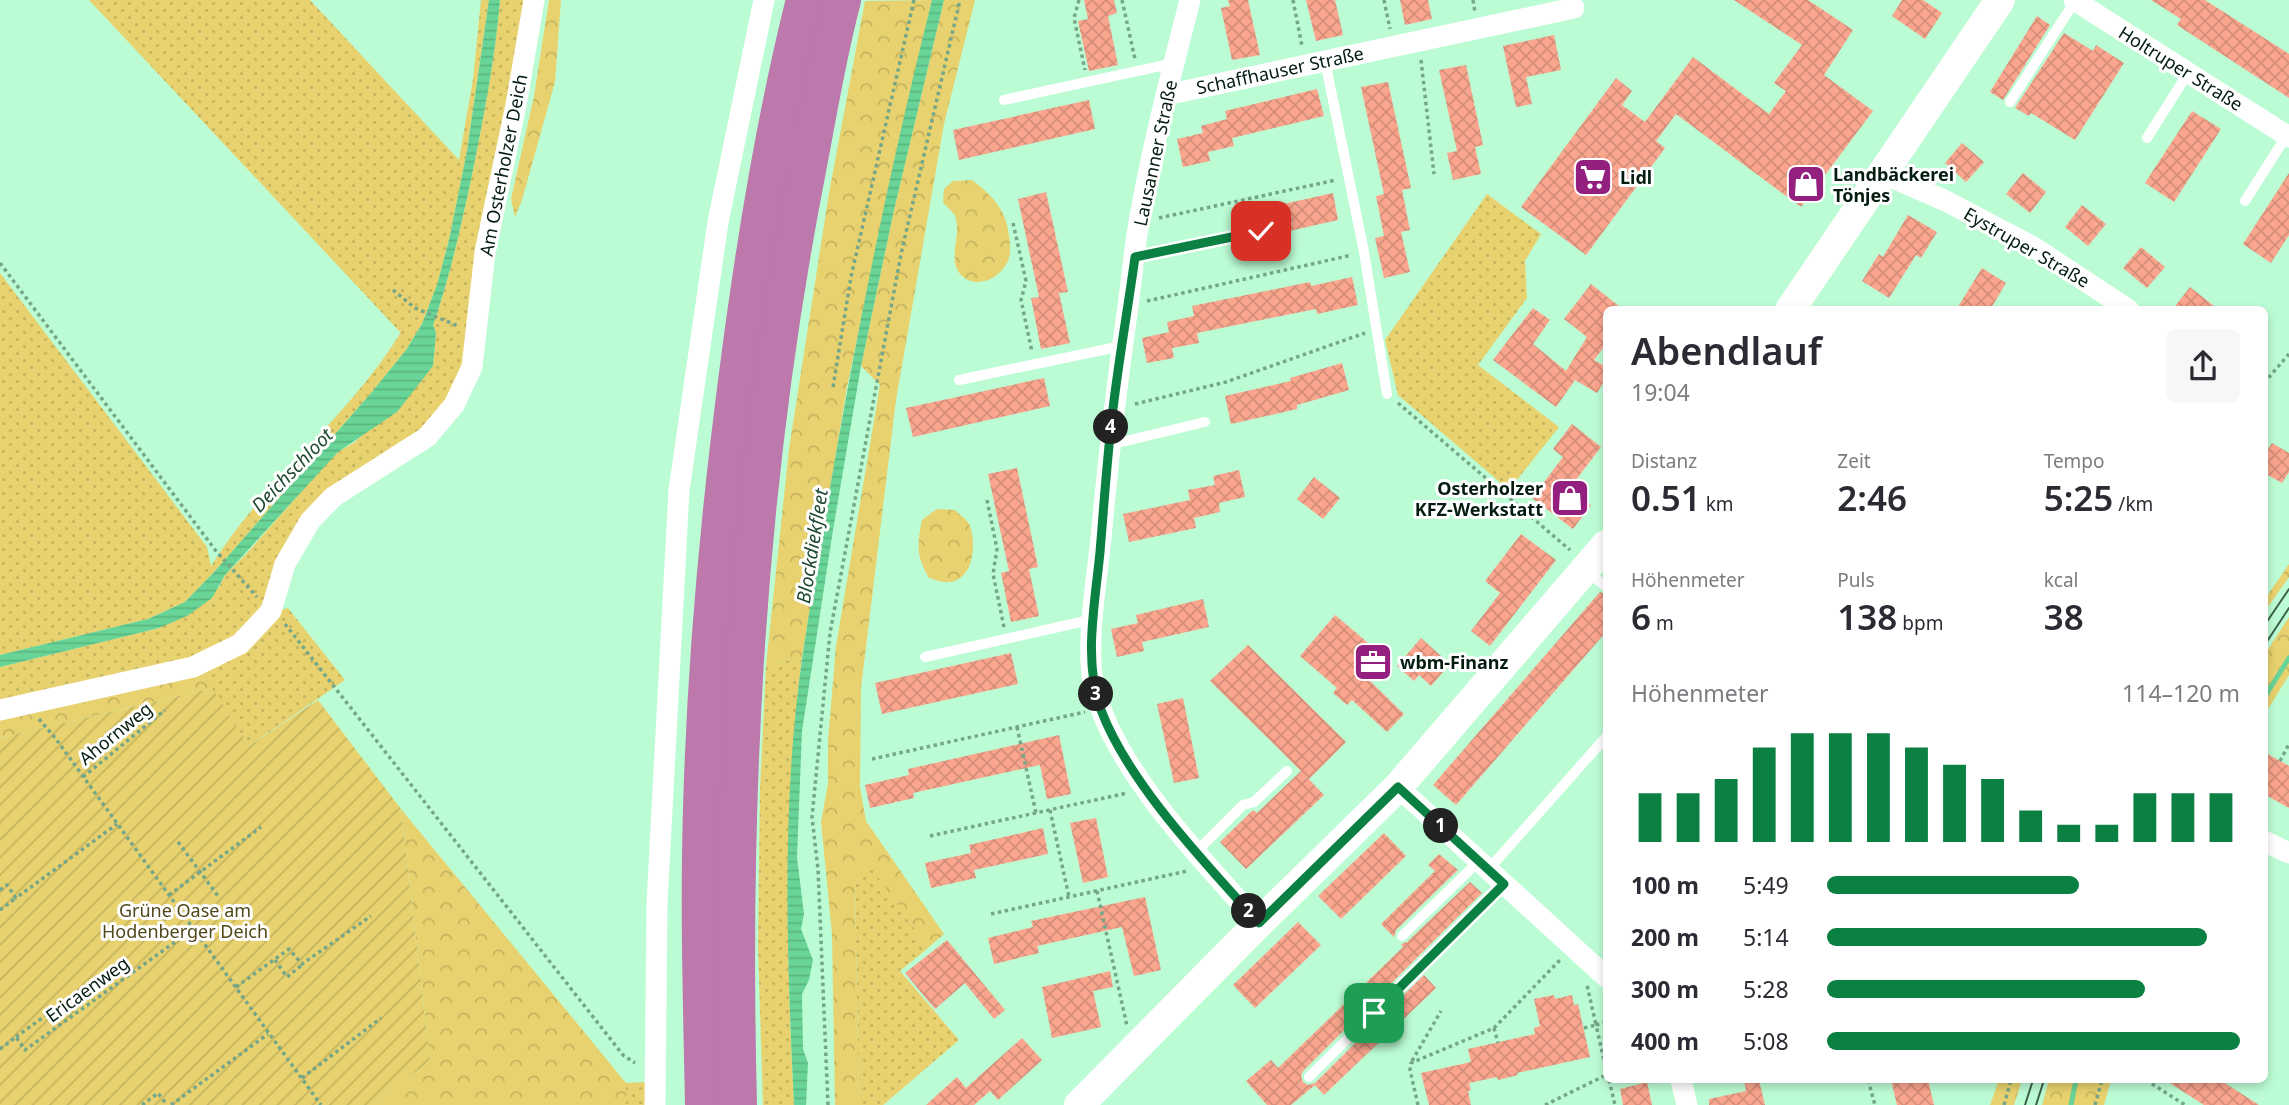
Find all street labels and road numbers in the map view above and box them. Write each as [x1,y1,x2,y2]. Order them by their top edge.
street label: Holtruper Straße [2114,20,2248,116]
street label: Schaffhauser Straße [1194,41,1366,99]
street label: Am Osterholzer Deich [474,72,532,258]
street label: Lausanner Straße [1128,78,1182,228]
street label: Eystruper Straße [1960,201,2094,293]
street label: Ahornweg [73,696,157,770]
street label: Ericaenweg [41,951,133,1027]

